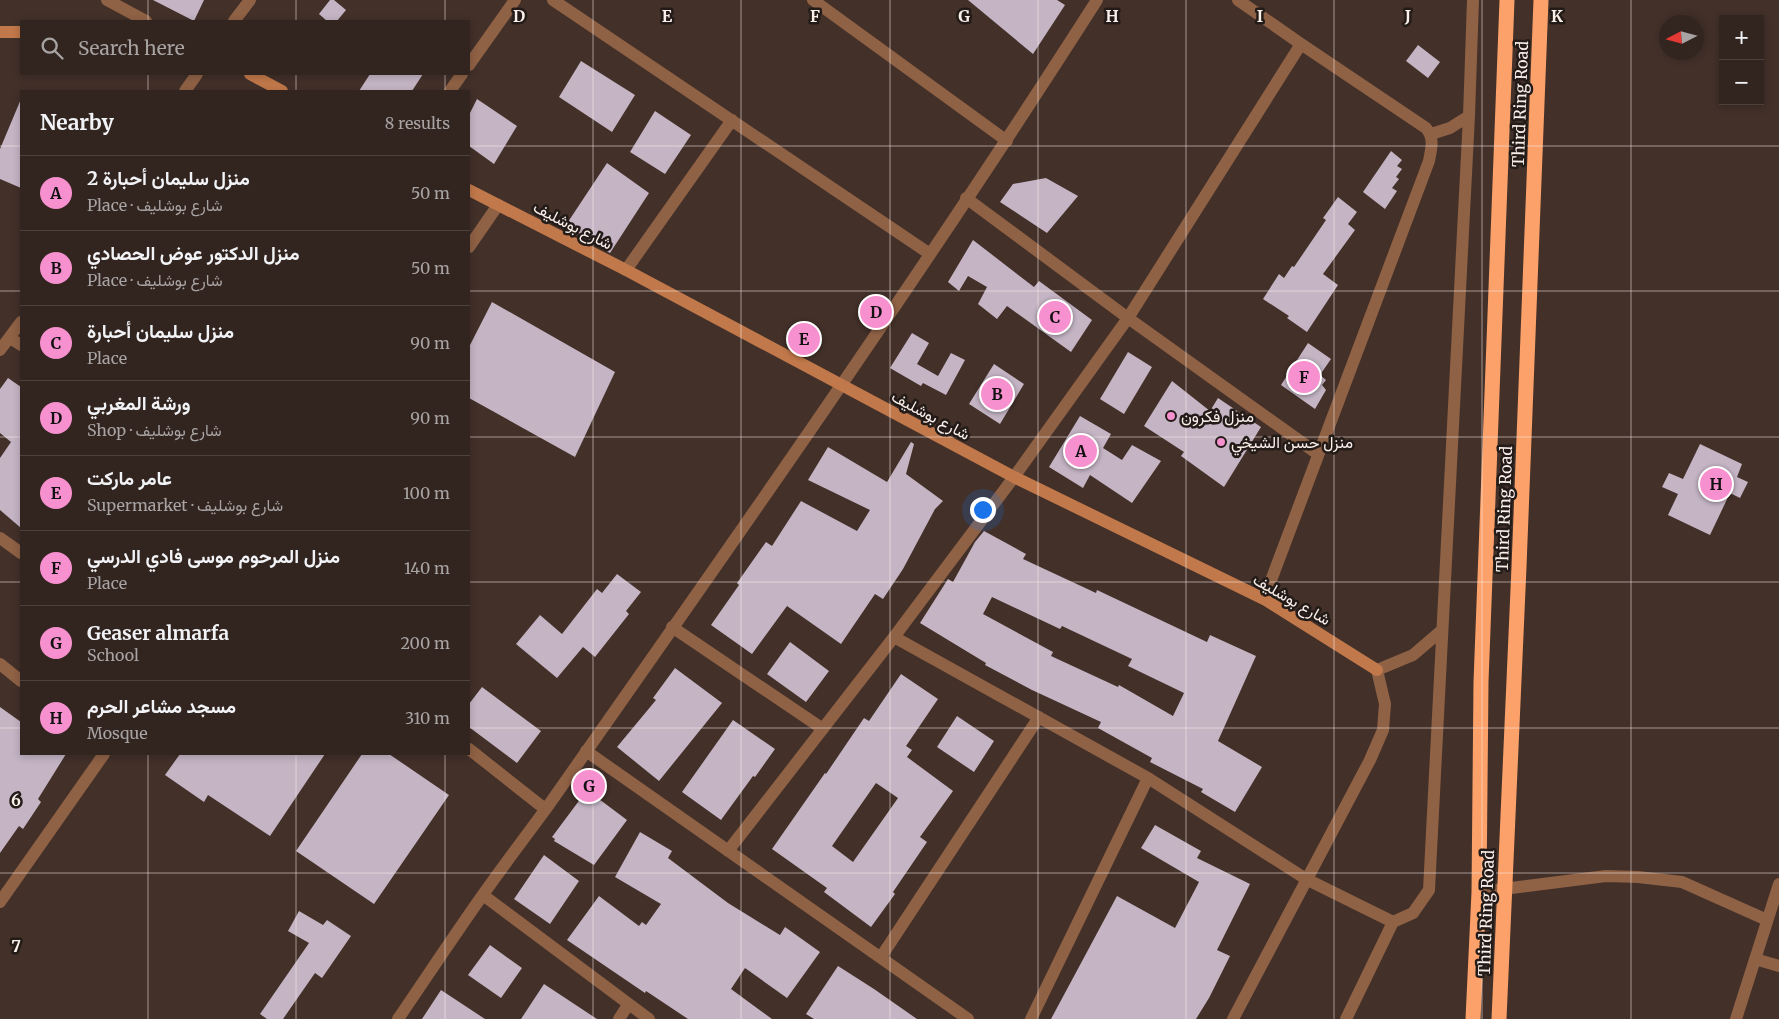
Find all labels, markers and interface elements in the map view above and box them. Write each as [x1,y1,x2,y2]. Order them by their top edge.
text: D [513,6,525,26]
text: E [662,6,673,26]
text: F [810,6,820,26]
text: G [958,6,970,26]
text: H [1105,6,1119,26]
text: I [1257,6,1263,26]
text: J [1404,6,1411,26]
text: K [1551,6,1563,26]
north arrow [1659,15,1704,60]
map controls [1719,15,1764,105]
button: + [1719,15,1764,60]
search box [20,20,470,75]
icon: search [38,34,66,62]
text: Search here [78,36,185,60]
street label: Third Ring Road [1508,40,1532,167]
button: − [1719,60,1764,105]
text: Nearby [40,109,114,136]
text: 8 results [385,113,450,133]
text: منزل سليمان أحبارة 2 [87,166,250,190]
text: A [50,183,62,203]
text: 50 m [411,183,450,203]
text: Place · شارع بوشليف [87,195,223,215]
street label: شارع بوشليف [529,197,616,255]
text: منزل الدكتور عوض الحصادي [87,241,300,265]
text: B [50,258,62,278]
text: 50 m [411,258,450,278]
text: Place · شارع بوشليف [87,270,223,290]
pin: D [860,293,892,331]
pin: C [1039,298,1071,336]
text: منزل سليمان أحبارة [87,319,234,343]
pin: E [788,320,820,358]
text: C [51,333,61,353]
text: 90 m [410,333,450,353]
text: Place [87,348,127,368]
pin: F [1288,358,1320,396]
pin: B [981,375,1013,413]
street label: شارع بوشليف [887,386,974,446]
text: ورشة المغربي [87,391,191,415]
place label: منزل فكرون [1181,406,1254,427]
text: D [50,408,62,428]
text: 90 m [410,408,450,428]
marker: منزل فكرون [1165,410,1177,422]
text: Shop · شارع بوشليف [87,420,222,440]
pin: A [1065,432,1097,470]
place label: منزل حسن الشيخي [1231,432,1353,456]
marker: منزل حسن الشيخي [1215,436,1227,448]
street label: Third Ring Road [1492,445,1516,572]
pin: H [1700,465,1732,503]
text: عامر ماركت [87,466,172,490]
text: E [51,483,61,503]
text: 100 m [403,483,450,503]
text: Supermarket · شارع بوشليف [87,495,283,515]
your location [970,497,996,523]
text: منزل المرحوم موسى فادي الدرسي [87,544,340,568]
text: F [51,558,61,578]
text: 140 m [404,558,450,578]
street label: شارع بوشليف [1249,569,1334,631]
text: Place [87,573,127,593]
text: Geaser almarfa [87,621,229,645]
text: G [50,633,62,653]
text: 200 m [400,633,450,653]
text: School [87,645,139,665]
text: مسجد مشاعر الحرم [87,694,236,718]
text: H [49,708,63,728]
text: 310 m [405,708,450,728]
text: Mosque [87,723,148,743]
pin: G [573,767,605,805]
text: 6 [11,790,21,810]
street label: Third Ring Road [1474,849,1498,976]
text: 7 [11,936,21,956]

